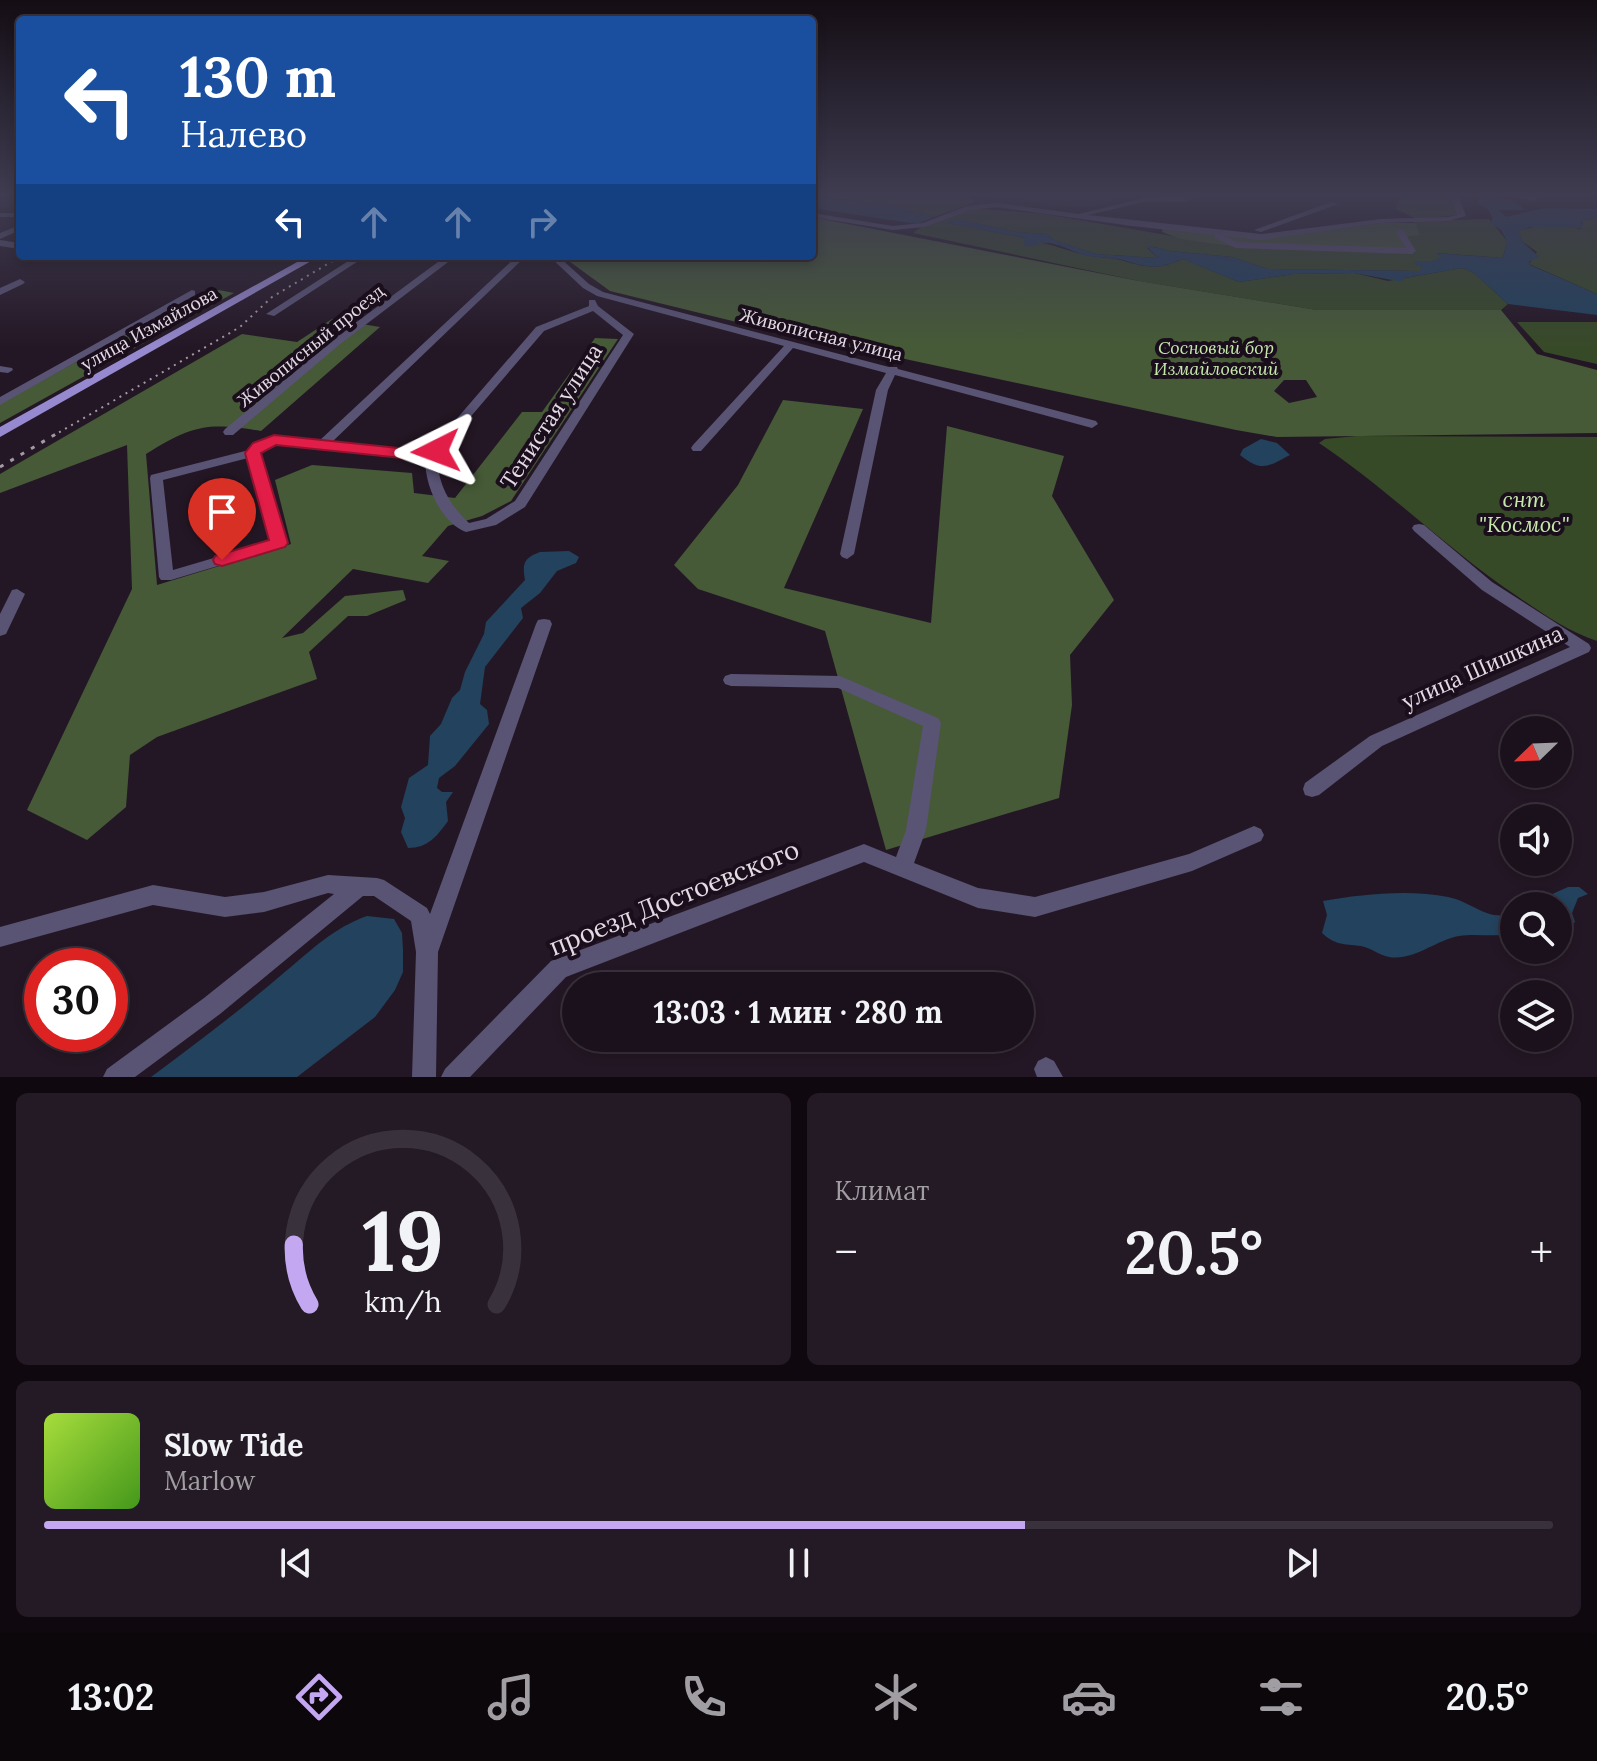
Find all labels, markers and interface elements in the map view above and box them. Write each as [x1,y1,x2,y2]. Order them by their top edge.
text: 130 m [180,41,336,112]
icon: left [48,48,152,152]
text: Налево [180,111,307,157]
icon: left [268,200,312,244]
icon: ahead [352,200,396,244]
icon: ahead [436,200,480,244]
icon: right [520,200,564,244]
street label: Живописный проезд [233,279,389,412]
street label: улица Измайлова [76,281,221,376]
street label: Живописная улица [737,303,905,366]
park label: Сосновый бор Измайловский [1154,336,1279,380]
street label: Тенистая улица [494,338,608,494]
position arrow [394,409,478,493]
pin [188,478,256,560]
park label: снт "Космос" [1479,485,1570,538]
icon: arrive [200,490,244,534]
street label: улица Шишкина [1397,619,1567,715]
north arrow [1500,716,1572,788]
map controls [1500,716,1572,1052]
button: sound [1500,804,1572,876]
street label: проезд Достоевского [544,832,804,963]
button: search [1500,892,1572,964]
speed limit sign: 30 [24,948,128,1052]
button: layers [1500,980,1572,1052]
text: 13:03 · 1 мин · 280 m [654,993,943,1031]
text: Климат [835,1174,929,1207]
text: 19 [362,1187,444,1294]
text: 20.5° [1125,1214,1263,1290]
text: − [835,1224,858,1280]
text: + [1530,1224,1553,1280]
text: km/h [365,1283,442,1320]
text: Slow Tide [164,1426,303,1464]
text: Marlow [164,1464,255,1497]
icon: previous [274,1541,318,1585]
icon: pause [777,1541,821,1585]
icon: next [1280,1541,1324,1585]
icon: directions [291,1669,347,1725]
icon: music [483,1669,539,1725]
icon: phone [676,1669,732,1725]
icon: climate [868,1669,924,1725]
icon: car [1061,1669,1117,1725]
icon: filters [1253,1669,1309,1725]
text: 13:02 [68,1674,154,1720]
text: 20.5° [1446,1674,1529,1720]

